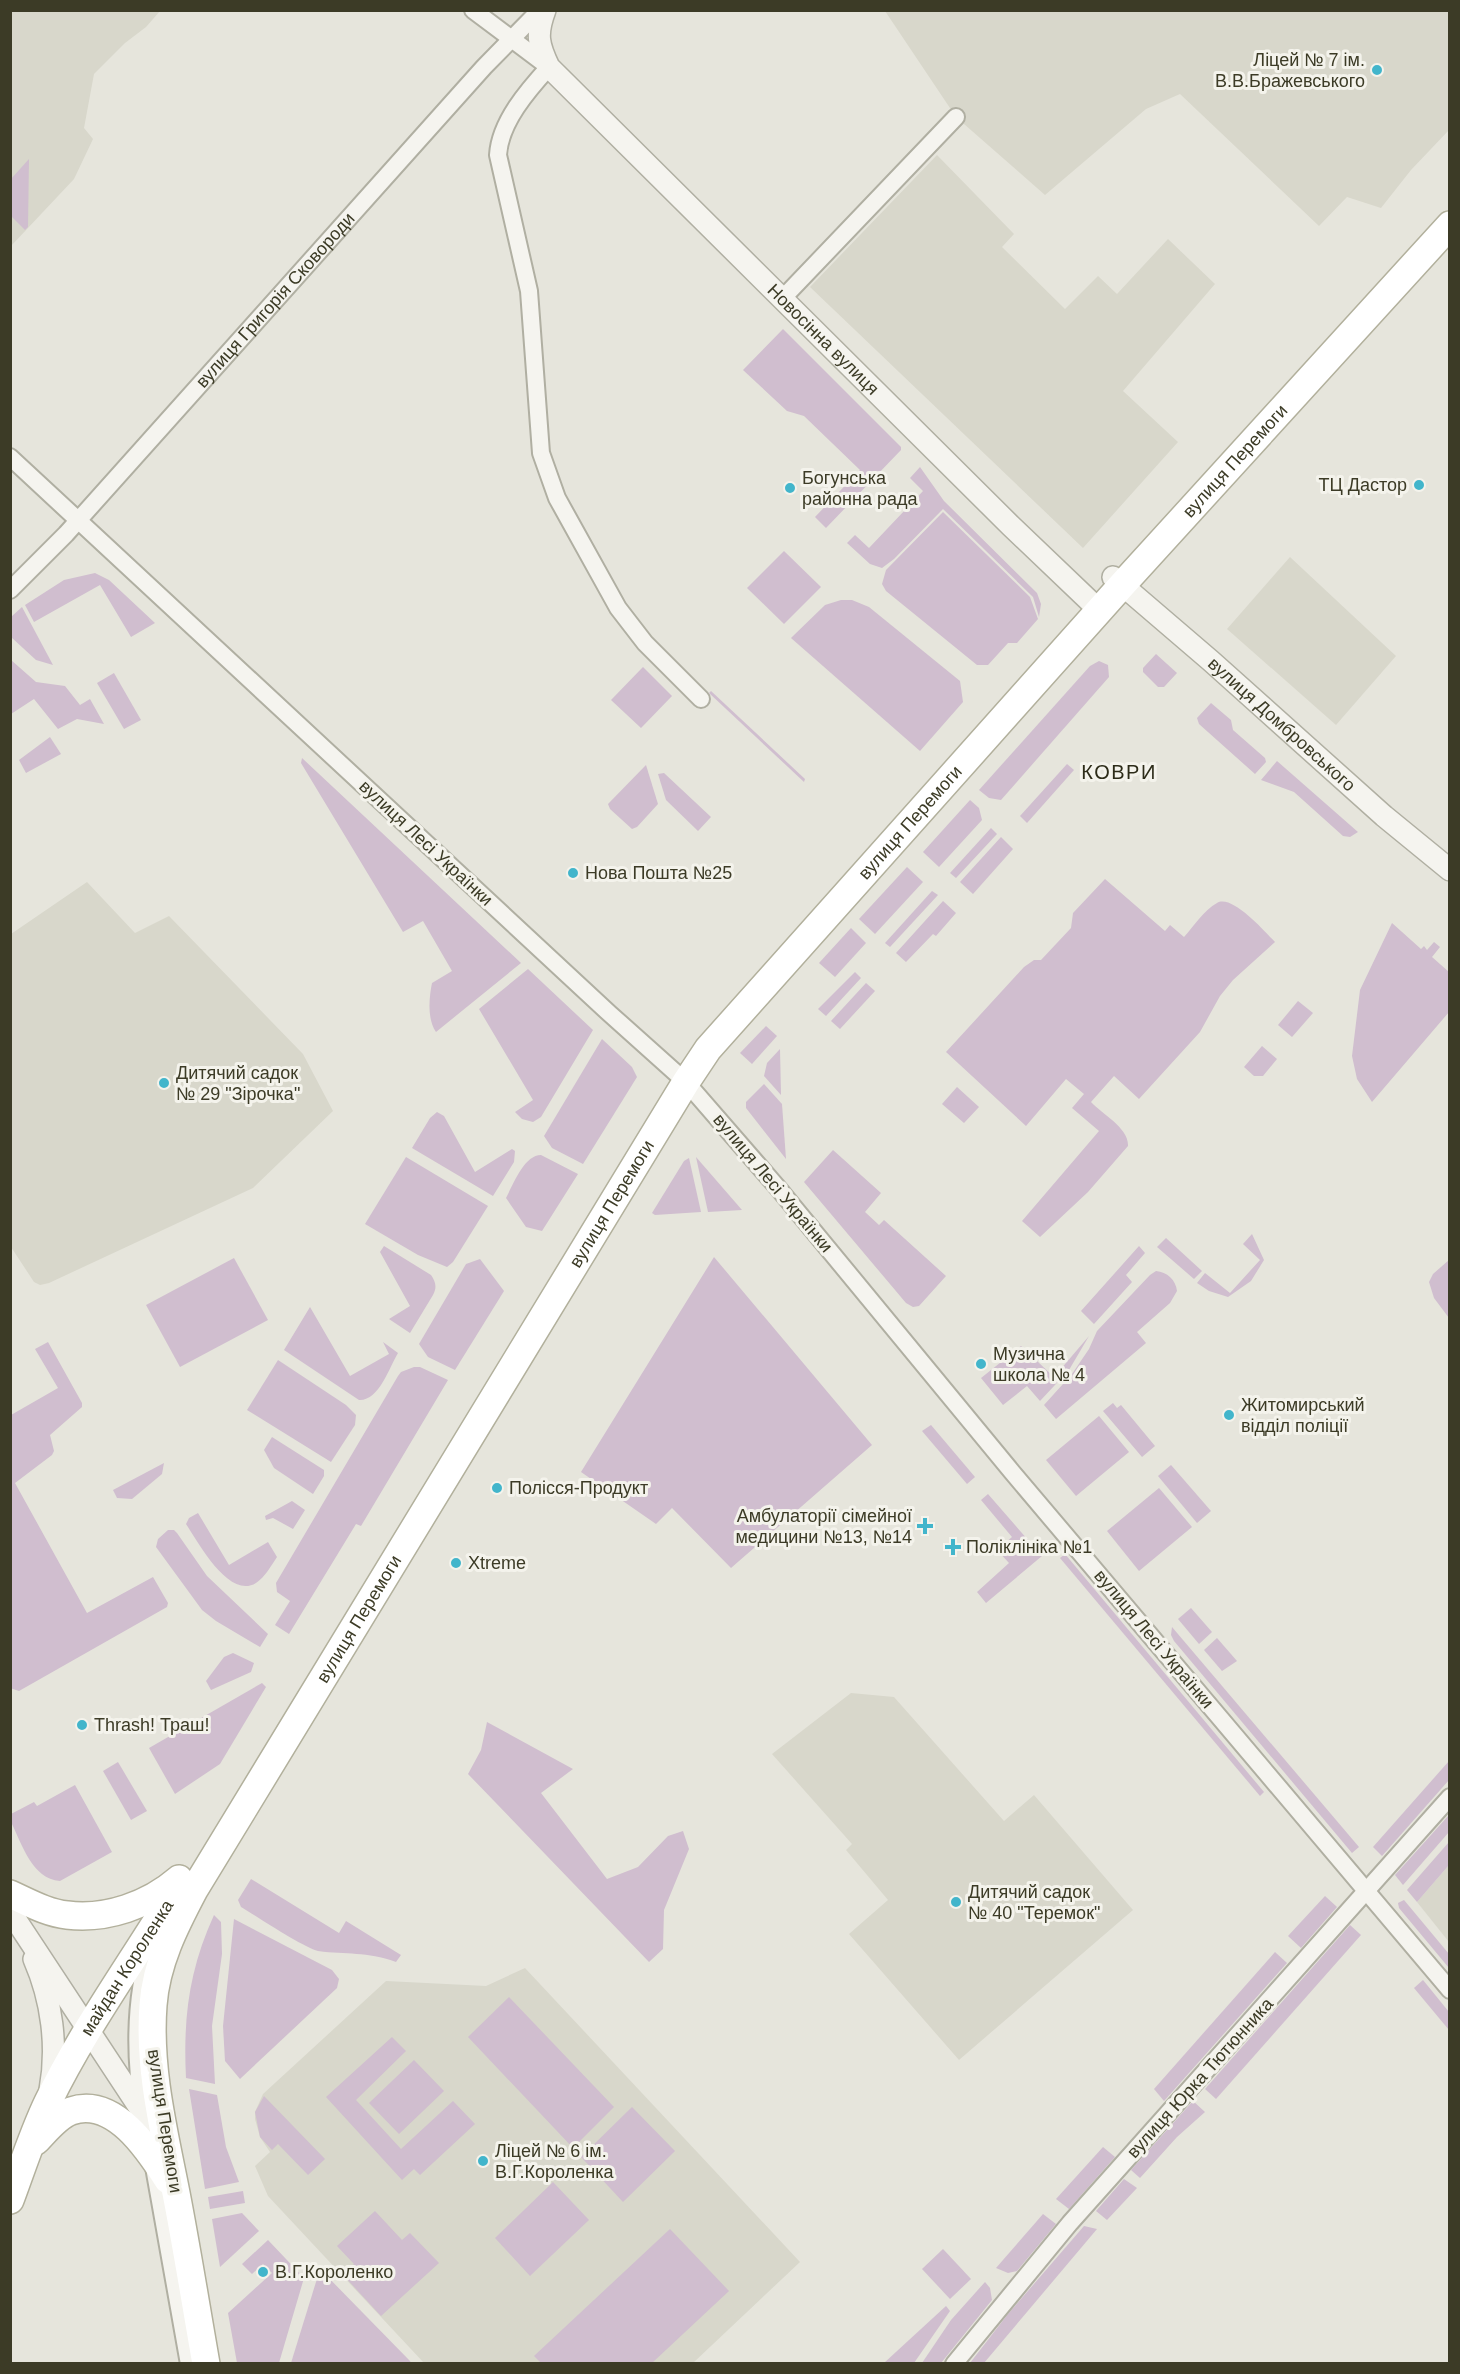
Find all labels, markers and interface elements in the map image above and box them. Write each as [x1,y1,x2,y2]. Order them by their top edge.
place label: Ліцей № 7 ім. В.В.Бражевського [1215,50,1365,91]
marker: Ліцей № 7 ім. В.В.Бражевського [1370,63,1384,77]
street label: вулиця Григорія Сковороди [192,209,359,392]
street label: Новосінна вулиця [763,280,883,399]
street label: вулиця Перемоги [1179,400,1291,521]
place label: Богунська районна рада [802,468,919,509]
place label: ТЦ Дастор [1318,475,1407,495]
marker: ТЦ Дастор [1412,478,1426,492]
marker: Богунська районна рада [783,481,797,495]
street label: вулиця Домбровського [1204,653,1359,795]
street label: вулиця Перемоги [854,761,966,883]
district label: КОВРИ [1081,761,1157,783]
street label: вулиця Лесі Українки [355,776,497,910]
place label: Нова Пошта №25 [585,863,732,883]
marker: Нова Пошта №25 [566,866,580,880]
place label: Дитячий садок № 29 "Зірочка" [176,1063,300,1104]
marker: Дитячий садок № 29 "Зірочка" [157,1076,171,1090]
street label: вулиця Лесі Українки [709,1110,837,1256]
street label: вулиця Перемоги [565,1137,658,1271]
place label: Музична школа № 4 [993,1344,1085,1385]
marker: Музична школа № 4 [974,1357,988,1371]
place label: Житомирський відділ поліції [1241,1395,1365,1436]
marker: Житомирський відділ поліції [1222,1408,1236,1422]
place label: Полісся-Продукт [509,1478,648,1498]
marker: Полісся-Продукт [490,1481,504,1495]
place label: Амбулаторії сімейної медицини №13, №14 [735,1506,912,1547]
marker: Амбулаторії сімейної медицини №13, №14 [916,1517,934,1535]
place label: Поліклініка №1 [966,1537,1092,1557]
marker: Поліклініка №1 [944,1538,962,1556]
street label: вулиця Перемоги [313,1552,405,1686]
place label: Xtreme [468,1553,526,1573]
marker: Xtreme [449,1556,463,1570]
street label: вулиця Лесі Українки [1090,1566,1218,1712]
place label: Thrash! Траш! [94,1715,209,1735]
marker: Thrash! Траш! [75,1718,89,1732]
place label: Дитячий садок № 40 "Теремок" [968,1882,1100,1923]
street label: майдан Короленка [77,1895,178,2039]
marker: Дитячий садок № 40 "Теремок" [949,1895,963,1909]
street label: вулиця Юрка Тютюнника [1123,1993,1278,2162]
street label: вулиця Перемоги [144,2048,186,2194]
place label: Ліцей № 6 ім. В.Г.Короленка [495,2141,614,2182]
marker: Ліцей № 6 ім. В.Г.Короленка [476,2154,490,2168]
place label: В.Г.Короленко [275,2262,393,2282]
marker: В.Г.Короленко [256,2265,270,2279]

